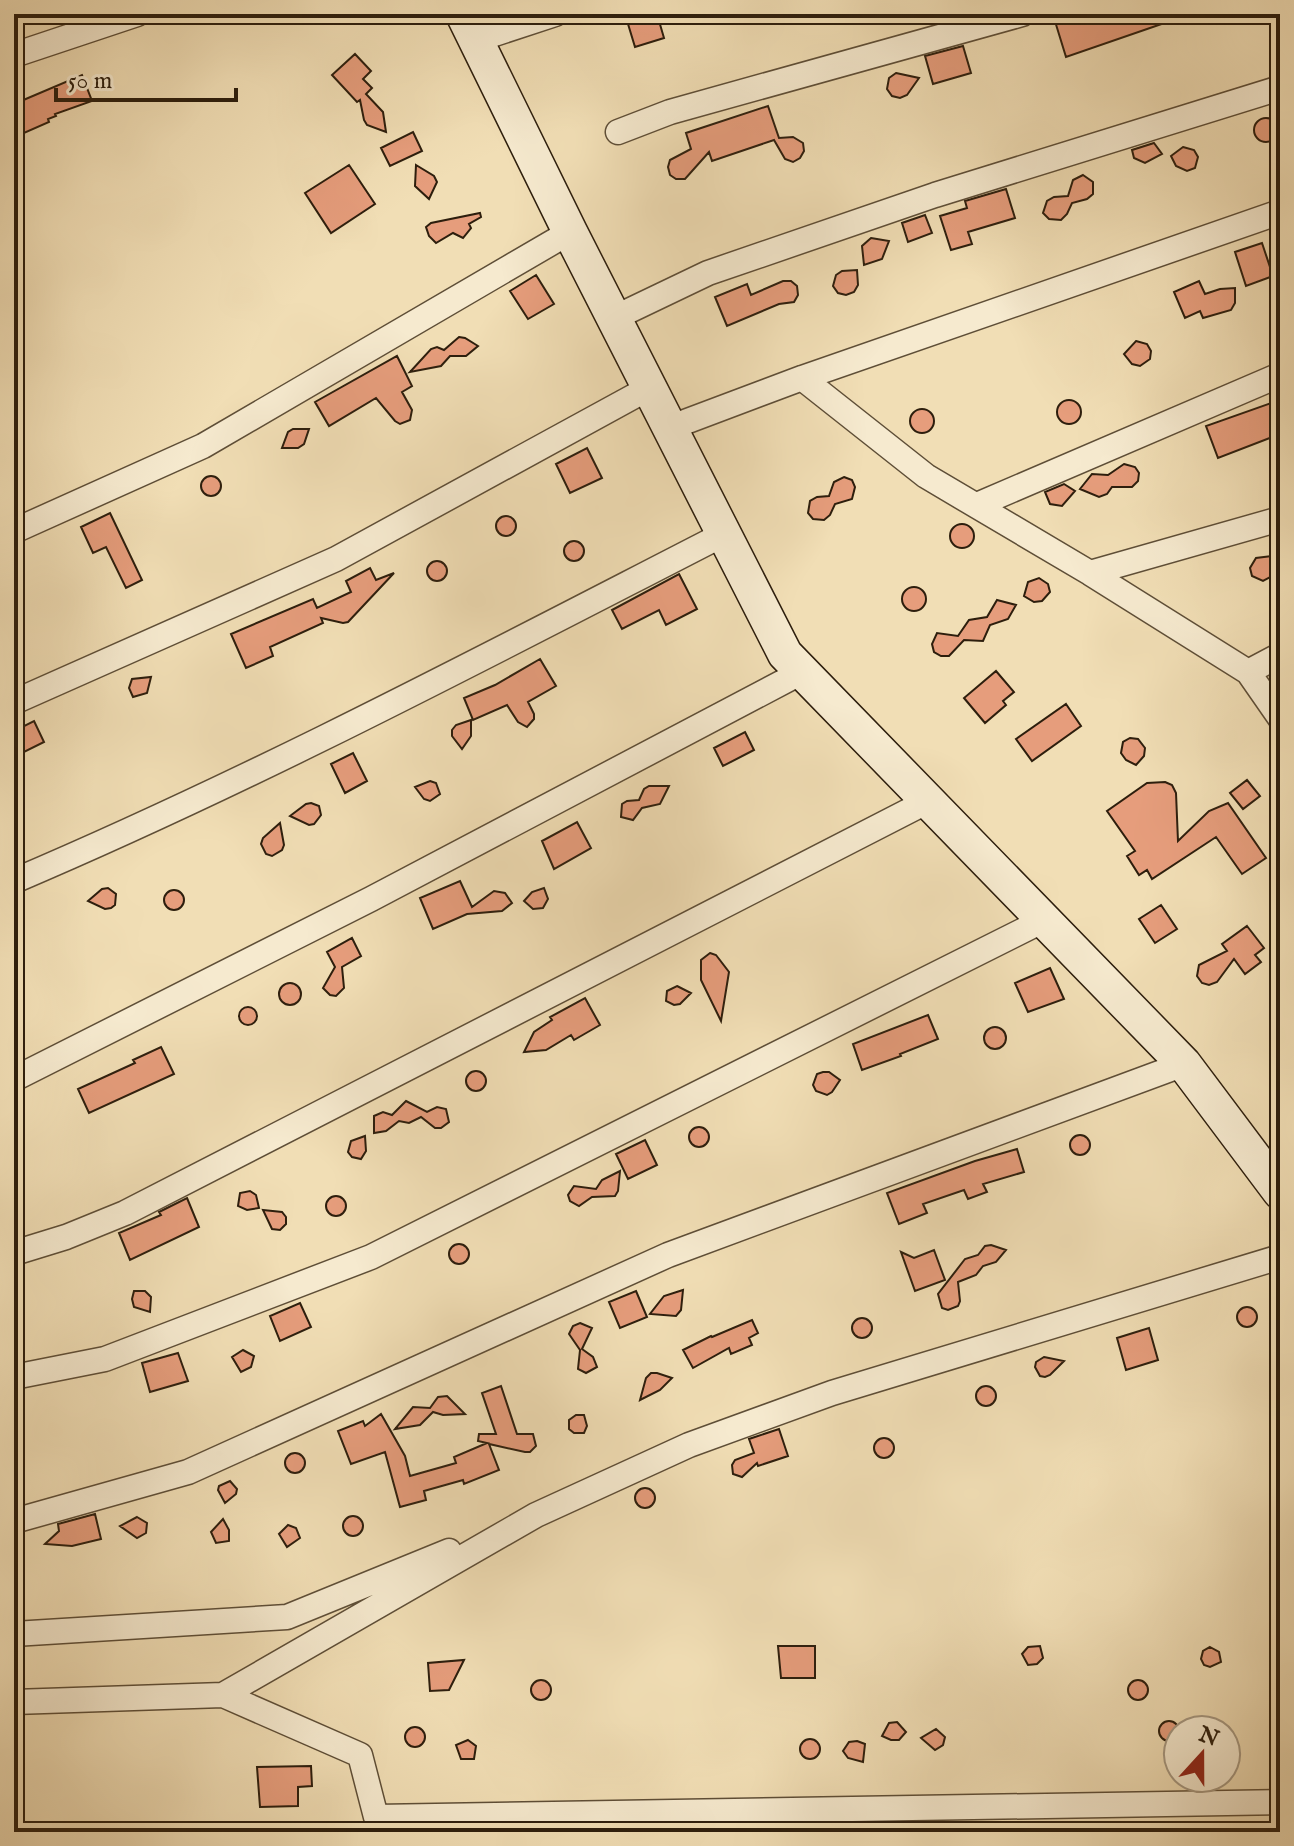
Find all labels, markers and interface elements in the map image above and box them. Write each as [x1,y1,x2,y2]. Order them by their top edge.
scale bar [56,52,236,102]
text: 50 m [68,66,112,97]
north arrow [1162,1714,1242,1794]
text: N [1194,1720,1222,1754]

